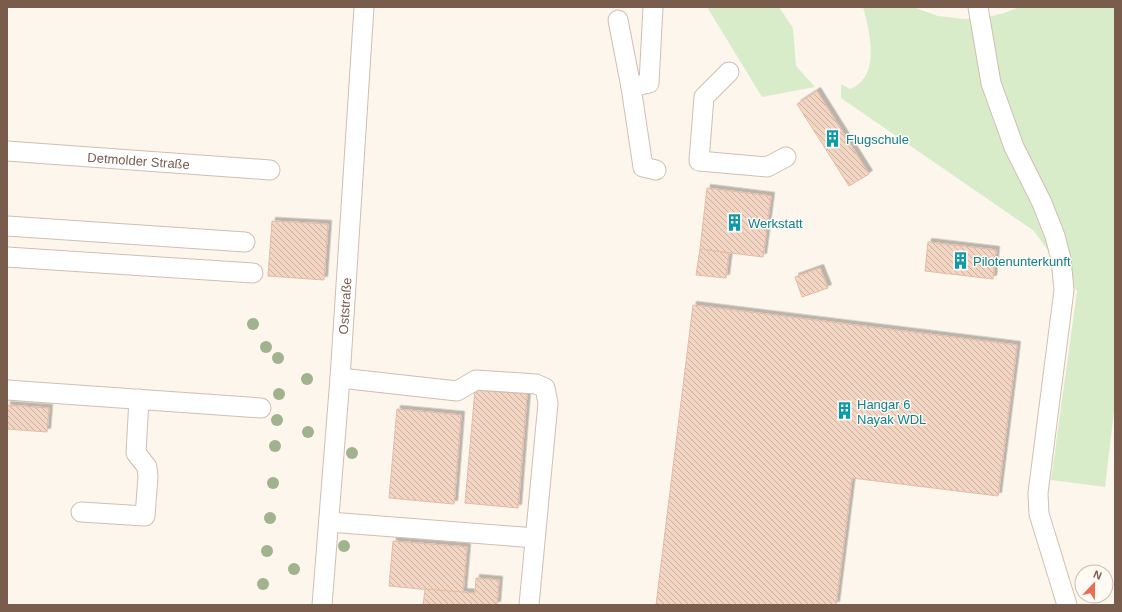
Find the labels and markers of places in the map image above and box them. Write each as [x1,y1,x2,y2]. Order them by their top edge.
building icon: Flugschule [823,129,843,149]
place label: Flugschule [846,132,909,147]
building icon: Werkstatt [725,213,745,233]
place label: Werkstatt [748,216,803,231]
building icon: Pilotenunterkunft [950,251,970,271]
place label: Pilotenunterkunft [973,254,1071,269]
place label: Hangar 6 Nayak WDL [857,397,926,427]
building icon: Hangar 6 Nayak WDL [834,401,854,421]

